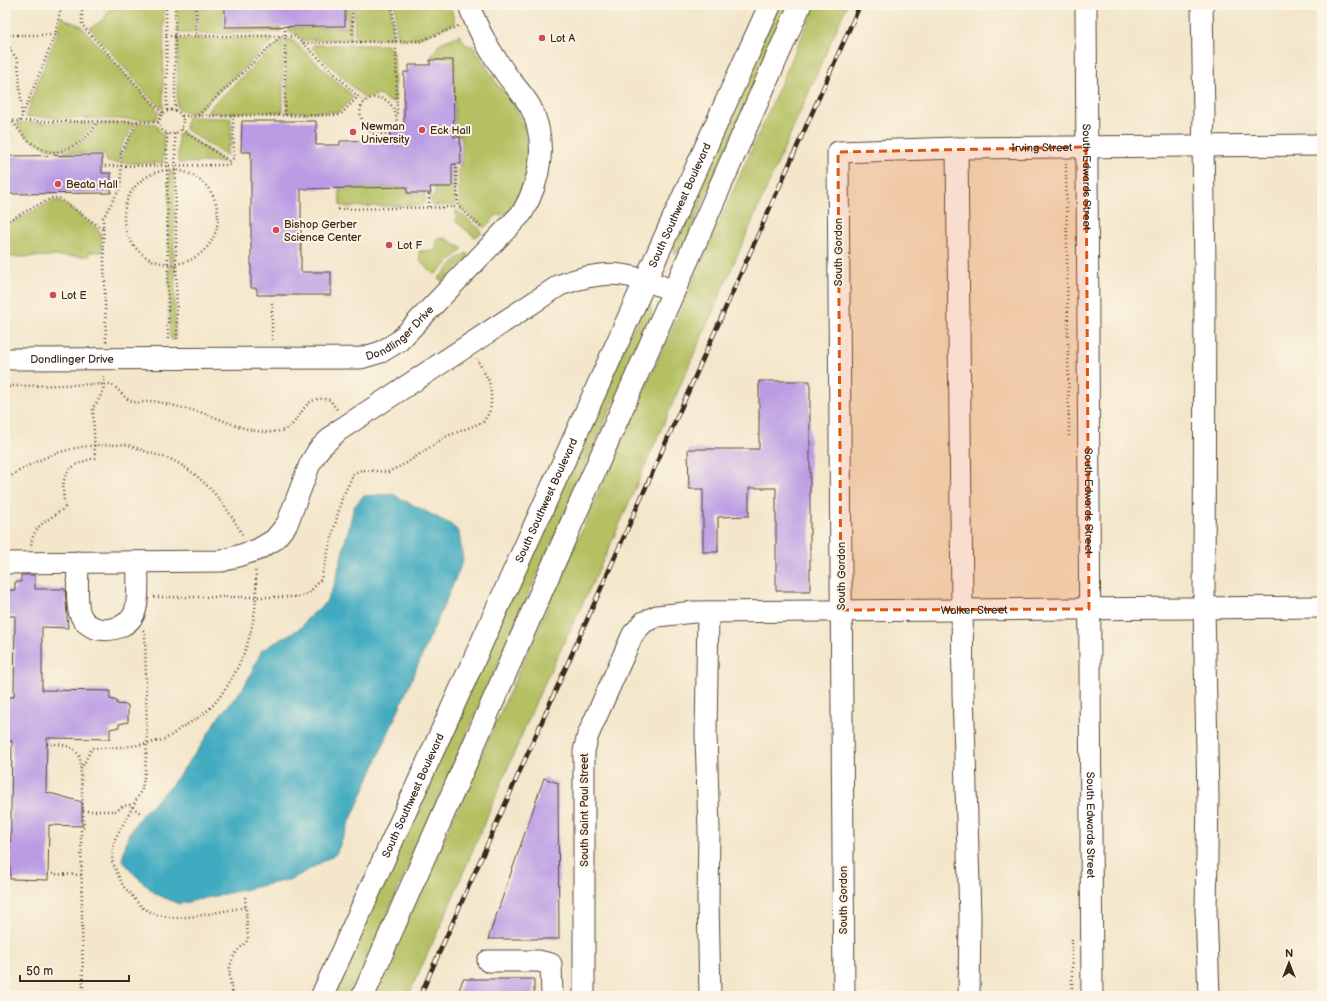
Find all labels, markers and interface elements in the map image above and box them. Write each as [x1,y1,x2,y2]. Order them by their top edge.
place label: Lot A [550,32,575,45]
marker: Lot A [537,33,547,43]
place label: Newman University [361,120,409,146]
place label: Eck Hall [430,124,471,137]
street label: South Edwards Street [1080,124,1093,231]
marker: Eck Hall [417,125,427,135]
marker: Newman University [348,127,358,137]
street label: South Southwest Boulevard [646,141,714,270]
street label: Irving Street [1011,141,1073,155]
place label: Beata Hall [66,178,118,191]
marker: Beata Hall [53,179,63,189]
place label: Bishop Gerber Science Center [284,218,362,244]
street label: South Gordon [832,218,845,286]
marker: Bishop Gerber Science Center [271,225,281,235]
place label: Lot F [397,239,422,252]
marker: Lot F [384,240,394,250]
place label: Lot E [61,289,87,302]
marker: Lot E [48,290,58,300]
street label: Dondlinger Drive [364,303,437,363]
street label: Dondlinger Drive [30,353,114,366]
street label: South Southwest Boulevard [513,436,580,565]
street label: South Edwards Street [1082,448,1095,555]
street label: South Gordon [835,542,848,610]
street label: Walker Street [941,603,1008,617]
street label: South Southwest Boulevard [379,731,447,860]
street label: South Saint Paul Street [578,753,591,867]
street label: South Edwards Street [1084,772,1097,879]
street label: South Gordon [837,866,850,934]
north arrow [1269,943,1309,983]
text: N [1285,947,1293,960]
scale bar [20,957,129,983]
text: 50 m [26,964,53,979]

